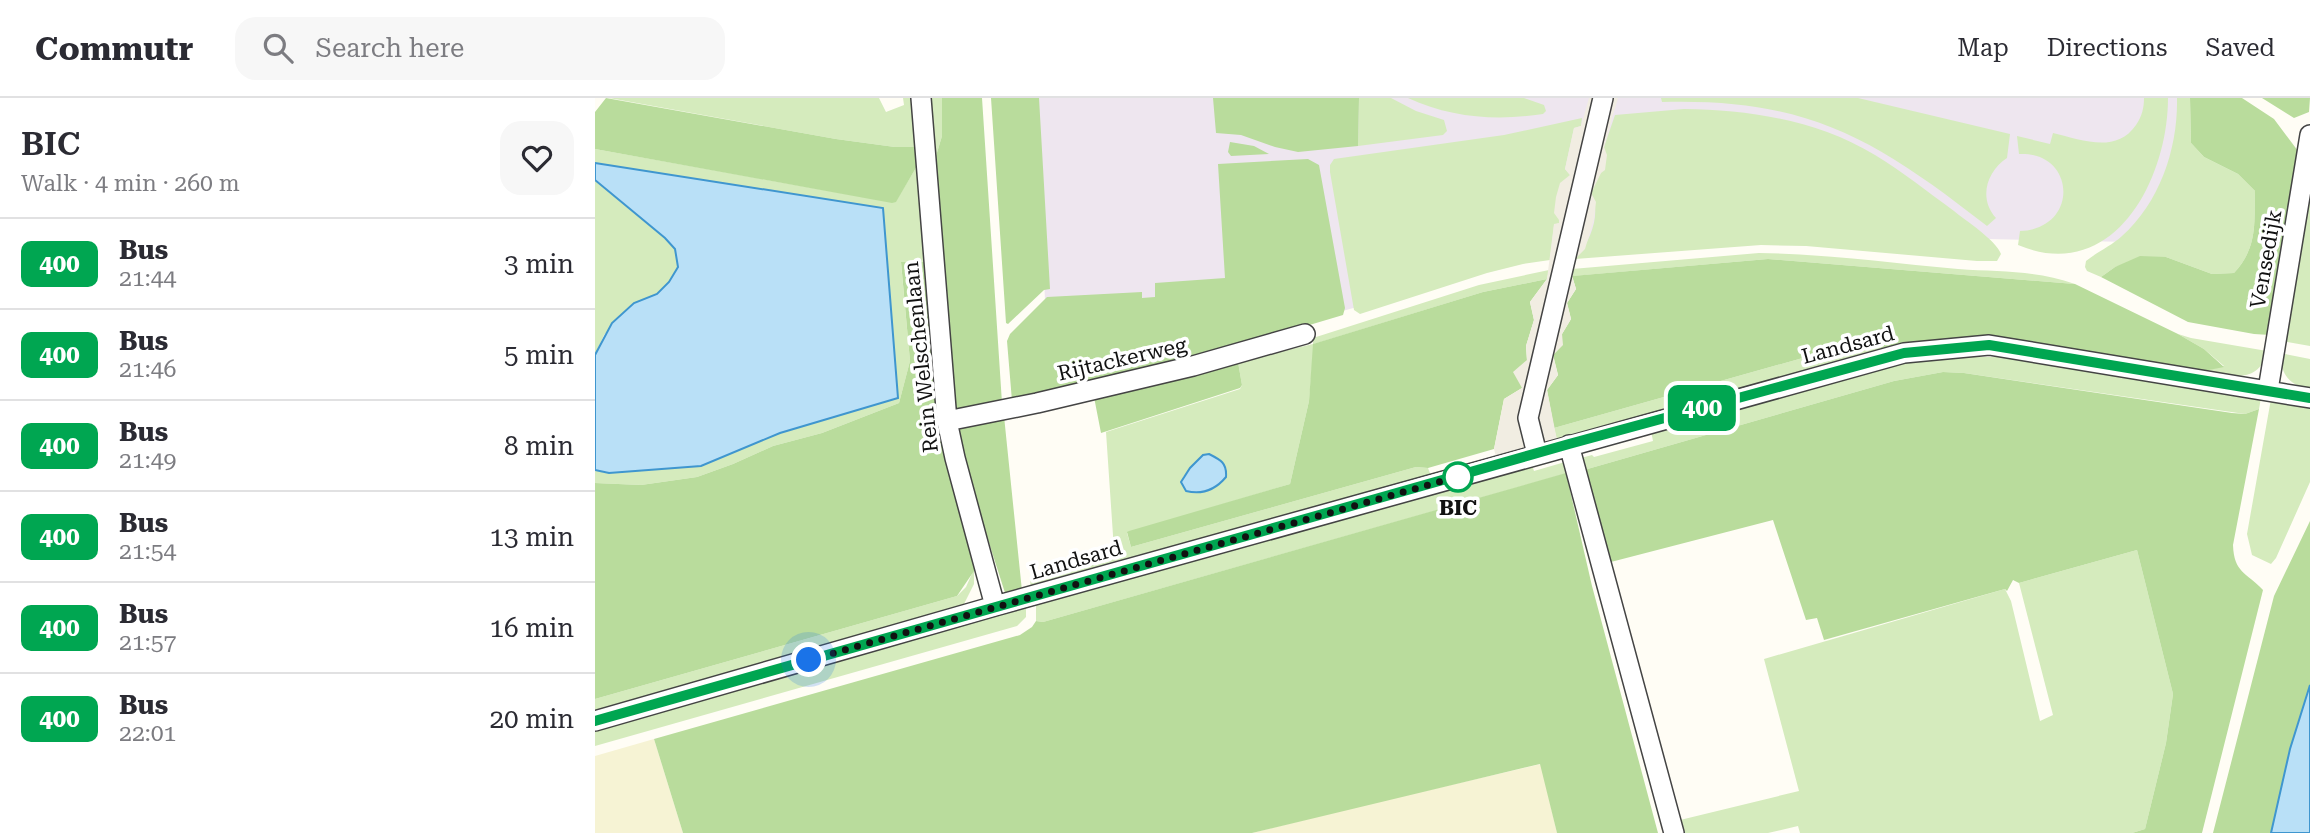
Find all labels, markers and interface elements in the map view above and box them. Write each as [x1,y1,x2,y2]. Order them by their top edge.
search box [235,17,725,80]
text: Commutr [35,29,193,68]
icon: search [259,29,297,67]
text: Search here [315,33,464,63]
text: Map [1957,34,2009,62]
text: Directions [2047,34,2167,62]
text: Saved [2205,34,2275,62]
button: heart [500,121,574,195]
text: BIC [21,124,80,163]
text: Walk · 4 min · 260 m [21,170,240,197]
street label: Vensedijk [2246,208,2286,310]
text: Bus [119,235,168,265]
text: 3 min [504,249,574,279]
text: 400 [39,250,80,278]
street label: Rein Welschenlaan [899,260,943,454]
text: 21:44 [119,265,176,292]
street label: Landsard [1799,321,1897,369]
text: Bus [119,326,168,356]
street label: Rijtackerweg [1055,332,1189,386]
text: 5 min [504,340,574,370]
text: 400 [39,341,80,369]
text: 21:46 [119,356,176,383]
line badge: 400 [1662,385,1742,431]
text: 400 [1682,394,1722,422]
text: Bus [119,417,168,447]
text: 8 min [504,431,574,461]
text: 400 [39,432,80,460]
text: 21:49 [119,447,176,474]
marker: BIC [1443,462,1473,492]
place label: BIC [1439,496,1477,520]
text: Bus [119,508,168,538]
text: 13 min [490,522,574,552]
text: 400 [39,523,80,551]
street label: Landsard [1027,535,1125,585]
text: 21:54 [119,538,176,565]
text: Bus [119,599,168,629]
text: 16 min [490,613,574,643]
text: 400 [39,614,80,642]
text: 21:57 [119,629,176,656]
your location [791,642,826,677]
text: Bus [119,690,168,720]
text: 20 min [490,704,574,734]
text: 400 [39,705,80,733]
text: 22:01 [119,720,176,747]

